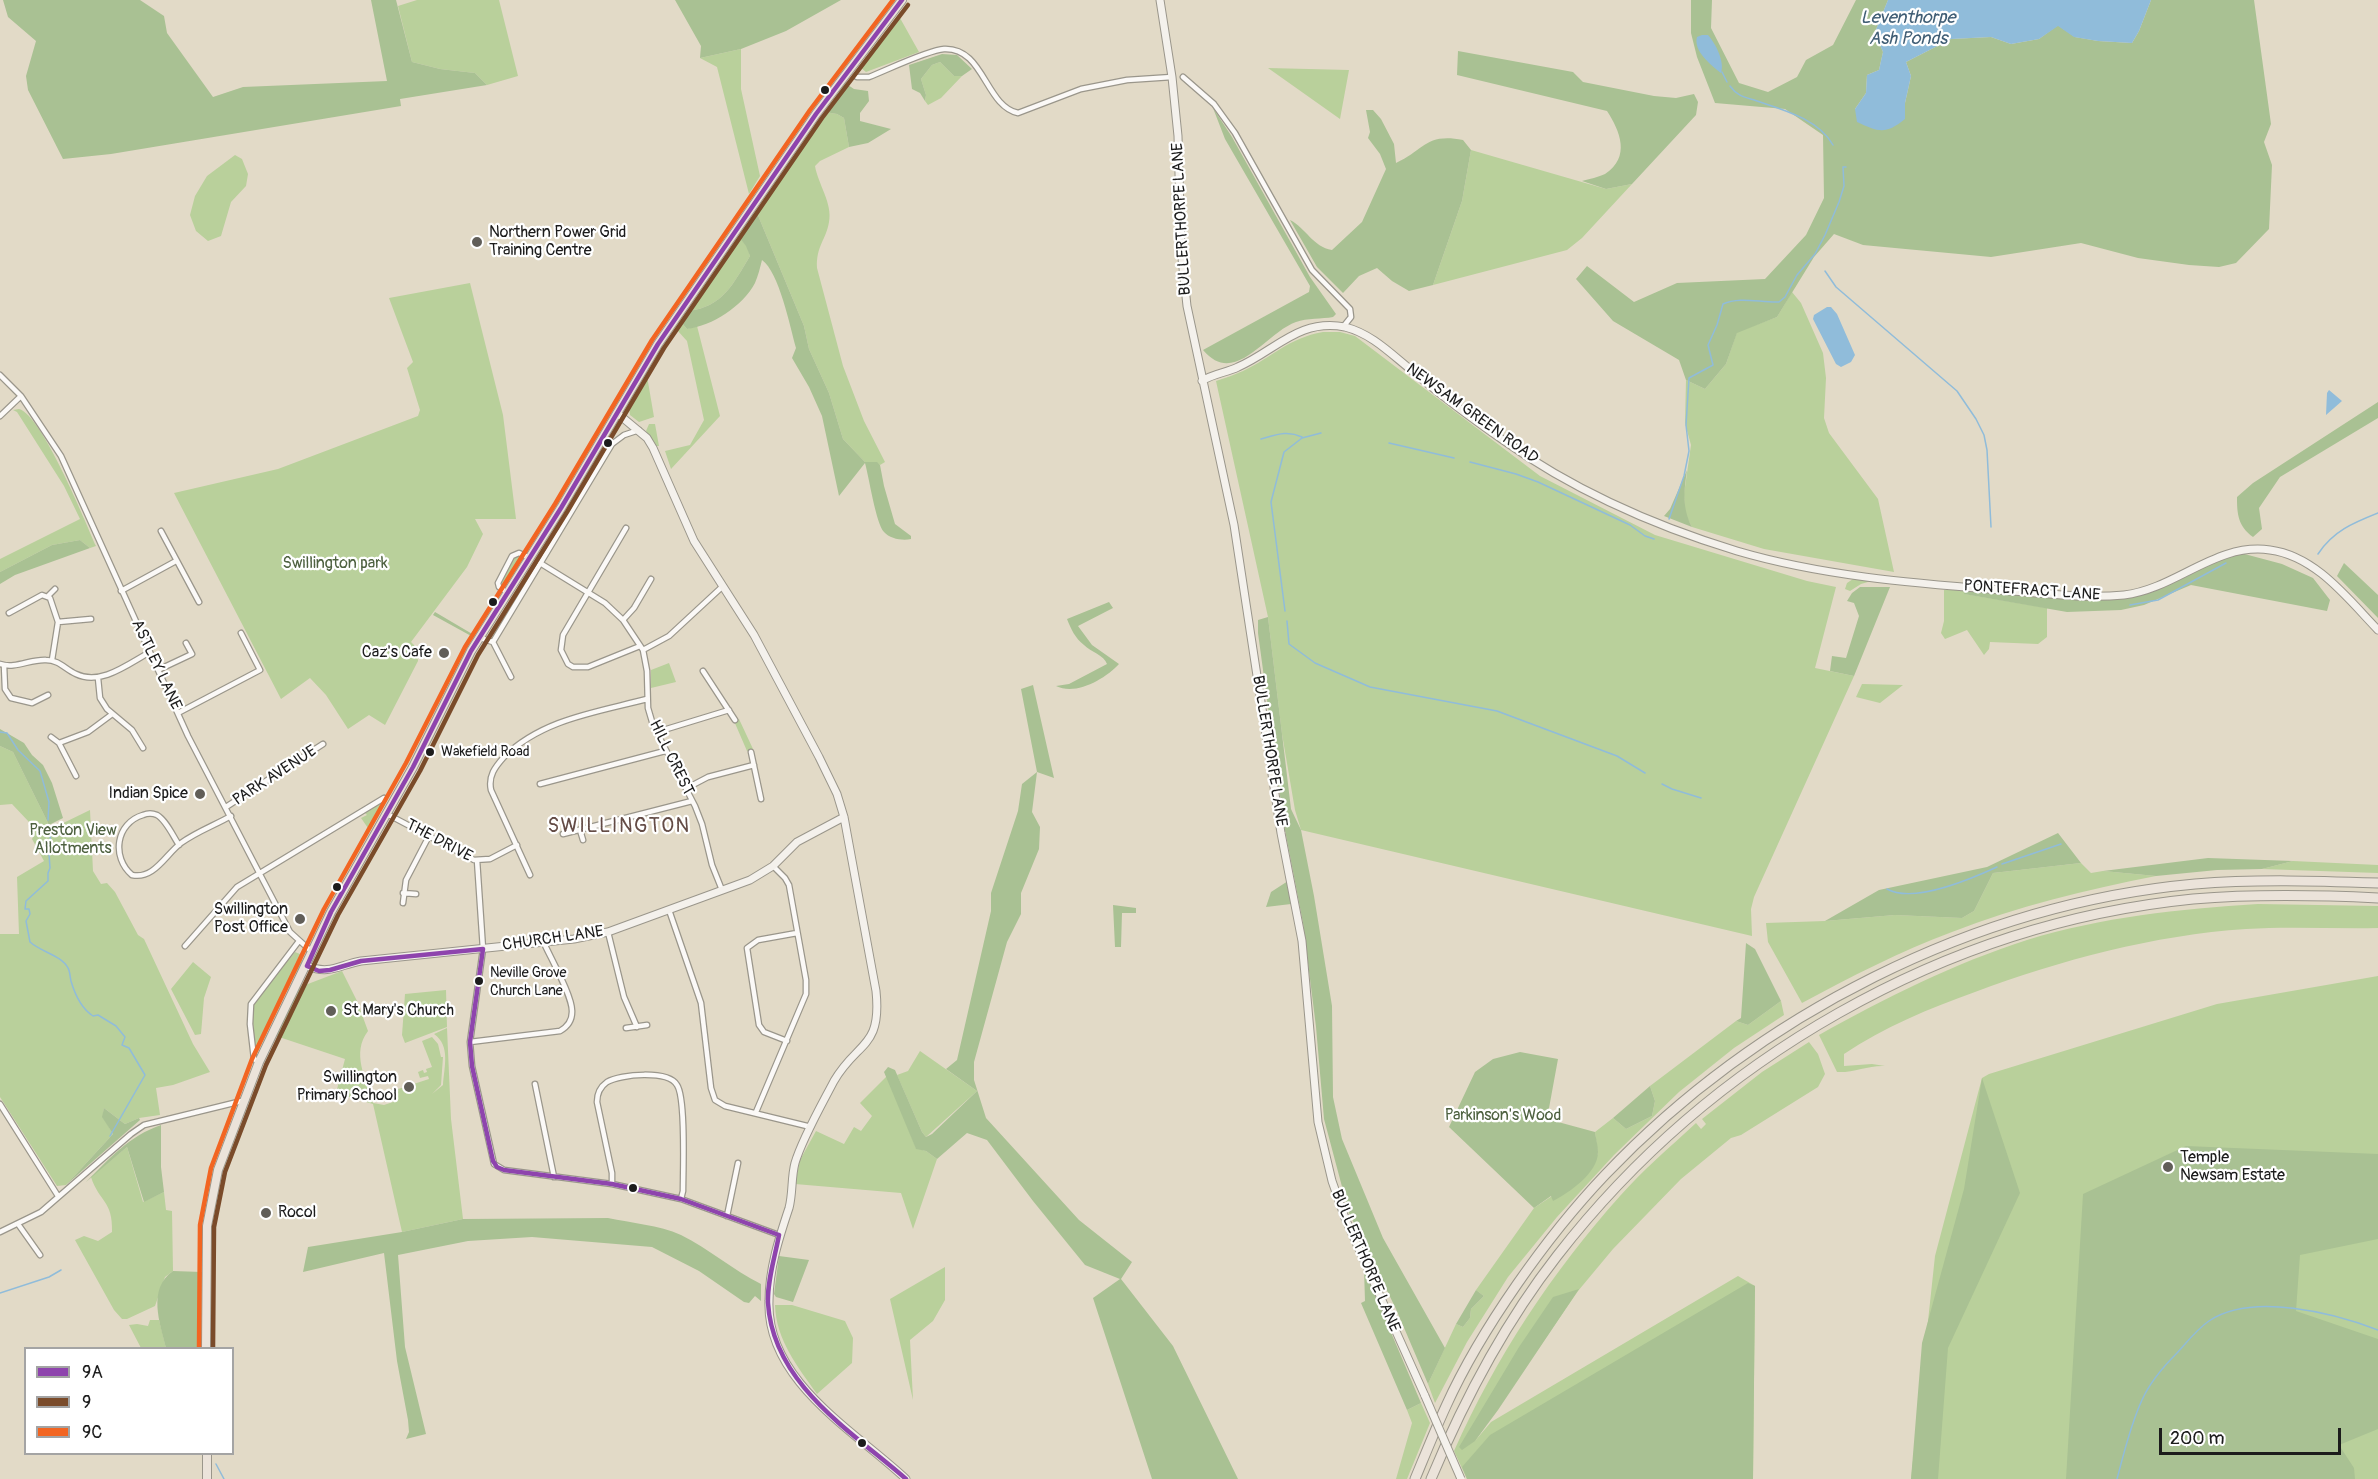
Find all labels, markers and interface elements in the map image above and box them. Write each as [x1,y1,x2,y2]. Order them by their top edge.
water label: Leventhorpe Ash Ponds [1861,7,1955,50]
unlabelled marker [819,84,831,96]
street label: BULLERTHORPE LANE [1168,142,1196,296]
place label: Northern Power Grid Training Centre [489,223,626,261]
marker: Northern Power Grid Training Centre [470,235,484,249]
street label: NEWSAM GREEN ROAD [1402,360,1542,468]
unlabelled marker [602,437,614,449]
park label: Swillington park [282,554,388,574]
street label: PONTEFRACT LANE [1963,577,2101,605]
unlabelled marker [487,596,499,608]
street label: ASTLEY LANE [127,617,185,713]
place label: Caz's Cafe [362,643,432,663]
marker: Caz's Cafe [437,646,451,660]
street label: BULLERTHORPE LANE [1248,674,1290,828]
street label: HILL CREST [644,717,698,799]
street label: PARK AVENUE [229,742,321,810]
place label: Wakefield Road [441,744,530,760]
marker: Wakefield Road [424,746,436,758]
place label: Indian Spice [109,784,188,804]
marker: Indian Spice [193,787,207,801]
district label: SWILLINGTON [547,815,691,839]
street label: THE DRIVE [402,816,476,866]
park label: Preston View Allotments [29,821,117,859]
unlabelled marker [331,881,343,893]
place label: Swillington Post Office [214,900,288,938]
marker: Swillington Post Office [293,912,307,926]
street label: CHURCH LANE [501,922,605,956]
place label: Neville Grove Church Lane [490,965,566,998]
marker: Neville Grove Church Lane [473,975,485,987]
place label: St Mary's Church [343,1001,454,1021]
marker: St Mary's Church [324,1004,338,1018]
place label: Swillington Primary School [297,1068,397,1106]
marker: Swillington Primary School [402,1080,416,1094]
park label: Parkinson's Wood [1445,1106,1561,1126]
place label: Temple Newsam Estate [2180,1148,2285,1186]
marker: Temple Newsam Estate [2161,1160,2175,1174]
unlabelled marker [627,1182,639,1194]
street label: BULLERTHORPE LANE [1326,1187,1404,1335]
place label: Rocol [278,1203,316,1223]
marker: Rocol [259,1206,273,1220]
legend [24,1347,234,1455]
text: 9A [82,1361,103,1384]
text: 9 [82,1391,91,1414]
scale bar [2162,1416,2344,1454]
text: 9C [82,1421,102,1444]
text: 200 m [2170,1427,2225,1450]
unlabelled marker [856,1437,868,1449]

